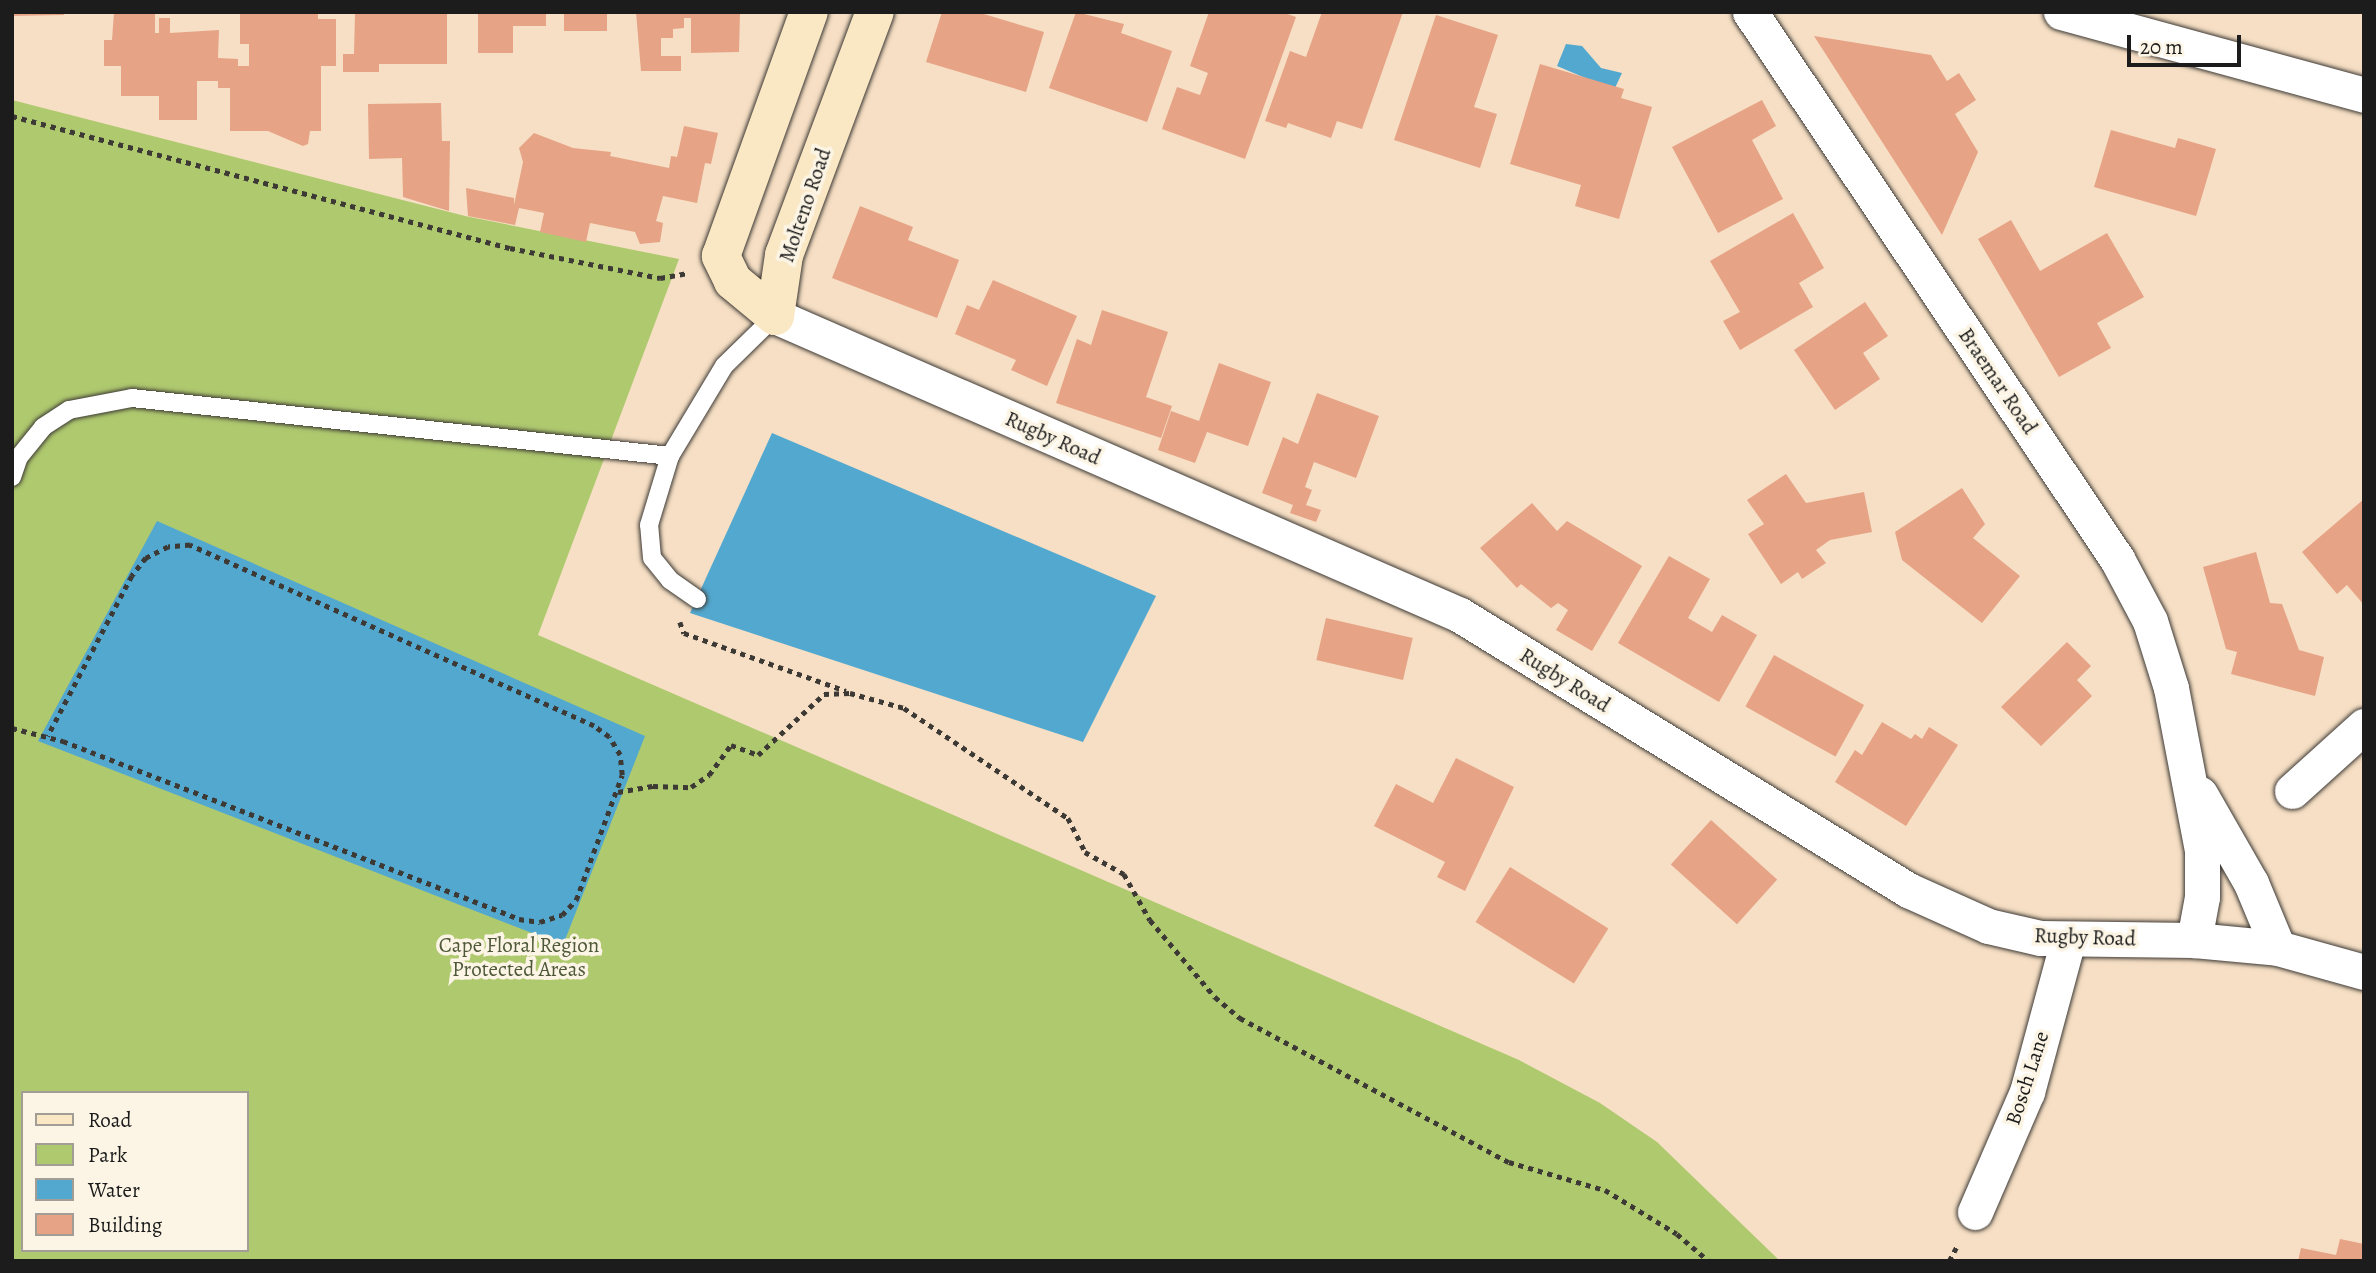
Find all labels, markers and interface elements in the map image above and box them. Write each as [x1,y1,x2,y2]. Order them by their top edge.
scale bar [2131,21,2245,65]
text: 20 m [2140,33,2183,61]
street label: Molteno Road [774,145,836,265]
street label: Braemar Road [1953,323,2043,439]
street label: Rugby Road [1001,406,1105,470]
street label: Rugby Road [1515,642,1615,718]
street label: Rugby Road [2034,923,2136,951]
park label: Cape Floral Region Protected Areas [439,932,599,982]
street label: Bosch Lane [2000,1028,2054,1128]
legend [21,1091,248,1252]
text: Road [88,1106,132,1134]
text: Park [88,1141,127,1169]
text: Water [88,1176,140,1204]
text: Building [88,1211,162,1239]

